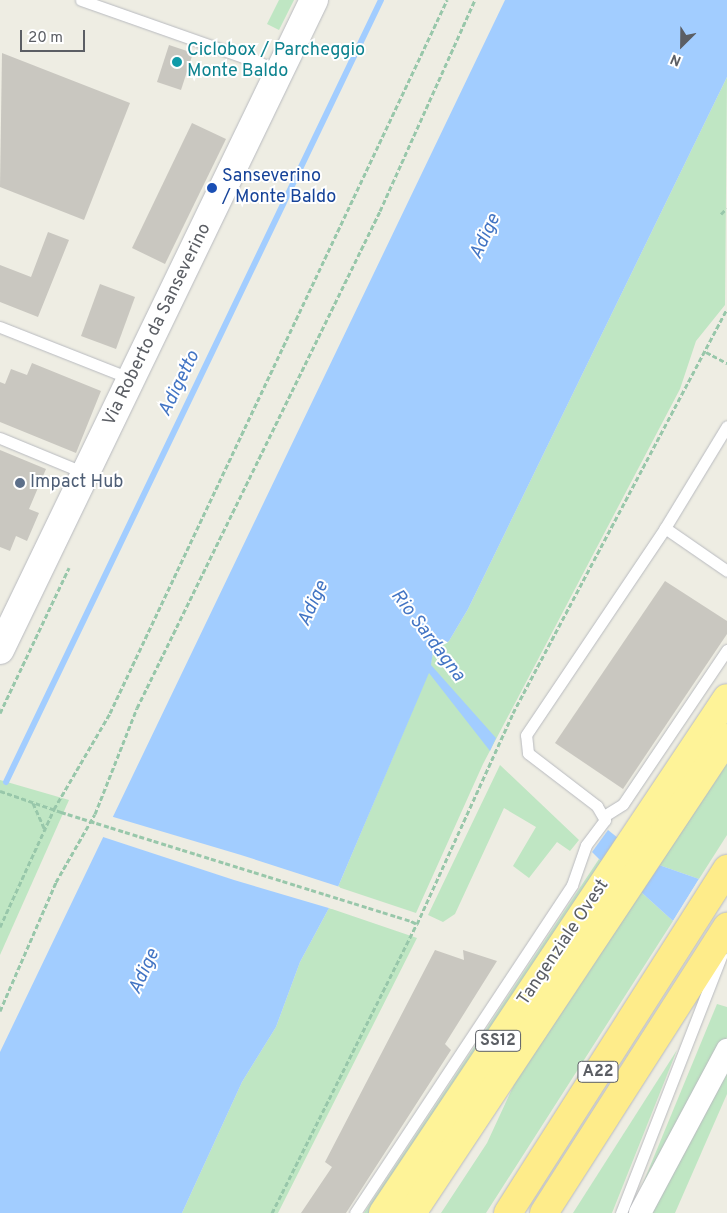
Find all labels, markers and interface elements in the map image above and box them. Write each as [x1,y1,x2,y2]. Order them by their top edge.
scale bar [22,20,88,52]
north arrow [657,20,707,70]
text: 20 m [28,29,63,48]
place label: Ciclobox / Parcheggio Monte Baldo [187,41,365,84]
text: N [668,49,684,69]
marker: Ciclobox / Parcheggio Monte Baldo [171,56,183,68]
place label: Sanseverino / Monte Baldo [222,167,336,210]
marker: Sanseverino / Monte Baldo [206,182,218,194]
water label: Adige [466,211,506,263]
street label: Via Roberto da Sanseverino [99,220,217,430]
water label: Adigetto [154,348,206,420]
place label: Impact Hub [30,472,123,494]
marker: Impact Hub [14,477,26,489]
water label: Adige [294,578,334,630]
water label: Rio Sardagna [385,585,469,687]
street label: Tangenziale Ovest [514,876,614,1010]
water label: Adige [125,946,165,998]
road number: SS12 [474,1028,522,1054]
road number: A22 [577,1058,619,1086]

